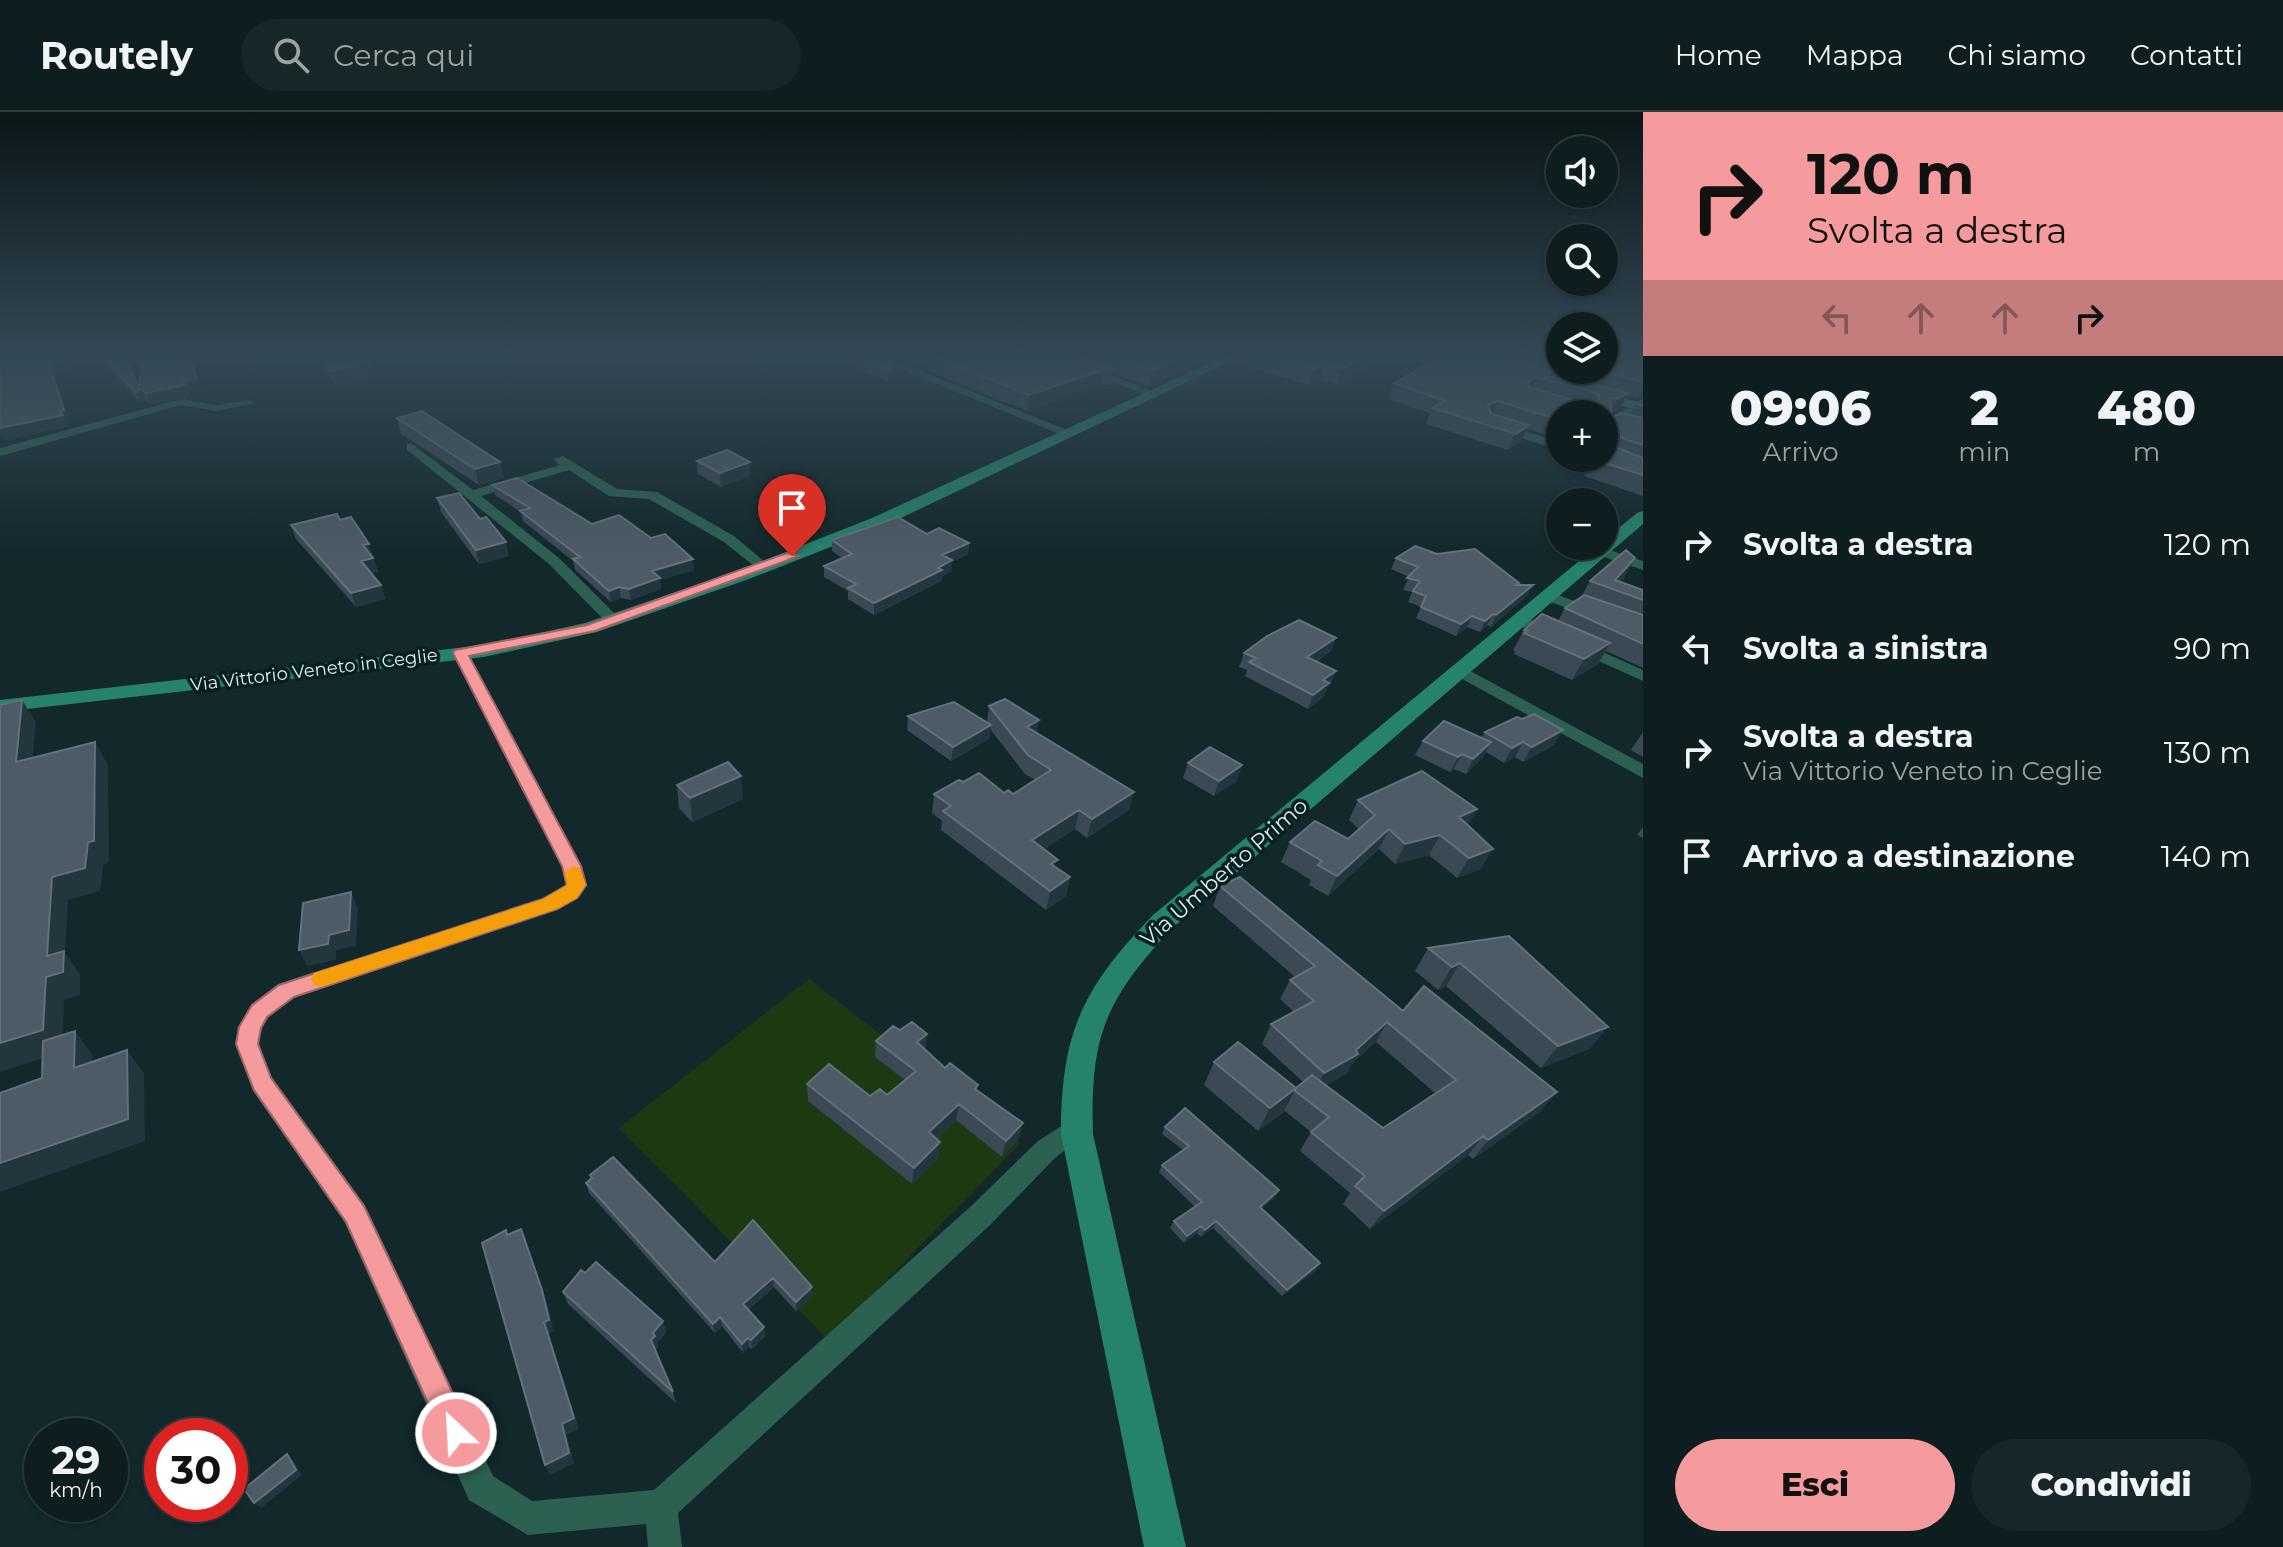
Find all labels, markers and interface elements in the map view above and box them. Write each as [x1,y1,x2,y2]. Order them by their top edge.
search box [241,19,801,91]
text: Routely [40,32,193,79]
icon: search [269,33,313,77]
text: Cerca qui [333,37,474,74]
text: Home [1675,38,1762,72]
text: Mappa [1806,38,1903,72]
text: Chi siamo [1947,38,2086,72]
text: Contatti [2130,38,2243,72]
map controls [1546,136,1618,560]
button: sound [1546,136,1618,208]
text: 120 m [1807,140,1975,208]
icon: right [1675,144,1779,248]
text: Svolta a destra [1807,208,2067,252]
button: search [1546,224,1618,296]
icon: left [1815,296,1859,340]
icon: ahead [1899,296,1943,340]
icon: ahead [1983,296,2027,340]
icon: right [2067,296,2111,340]
button: layers [1546,312,1618,384]
text: 09:06 [1730,379,1871,437]
text: 2 [1970,379,1999,437]
text: 480 [2097,379,2196,437]
button: + [1546,400,1618,472]
text: Arrivo [1763,436,1839,468]
text: min [1958,436,2010,468]
text: m [2133,436,2160,468]
pin [758,474,826,556]
icon: arrive [770,486,814,530]
button: − [1546,488,1618,560]
icon: right [1675,522,1719,566]
text: Svolta a destra [1743,526,1973,563]
text: 120 m [2164,526,2251,563]
icon: left [1675,626,1719,670]
text: Svolta a sinistra [1743,630,1989,667]
text: 90 m [2173,630,2251,667]
street label: Via Vittorio Veneto in Ceglie [189,644,439,696]
text: Svolta a destra [1743,718,1973,755]
icon: right [1675,730,1719,774]
text: 130 m [2164,734,2251,771]
text: Via Vittorio Veneto in Ceglie [1743,755,2103,787]
street label: Via Umberto Primo [1135,792,1313,952]
icon: arrive [1675,834,1719,878]
text: Arrivo a destinazione [1743,838,2075,875]
text: 140 m [2161,838,2251,875]
position arrow [414,1391,498,1475]
speed limit sign: 30 [144,1418,248,1522]
text: 29 [51,1435,101,1484]
button: Esci [1675,1439,1955,1531]
button: Condividi [1971,1439,2251,1531]
text: km/h [49,1478,103,1502]

